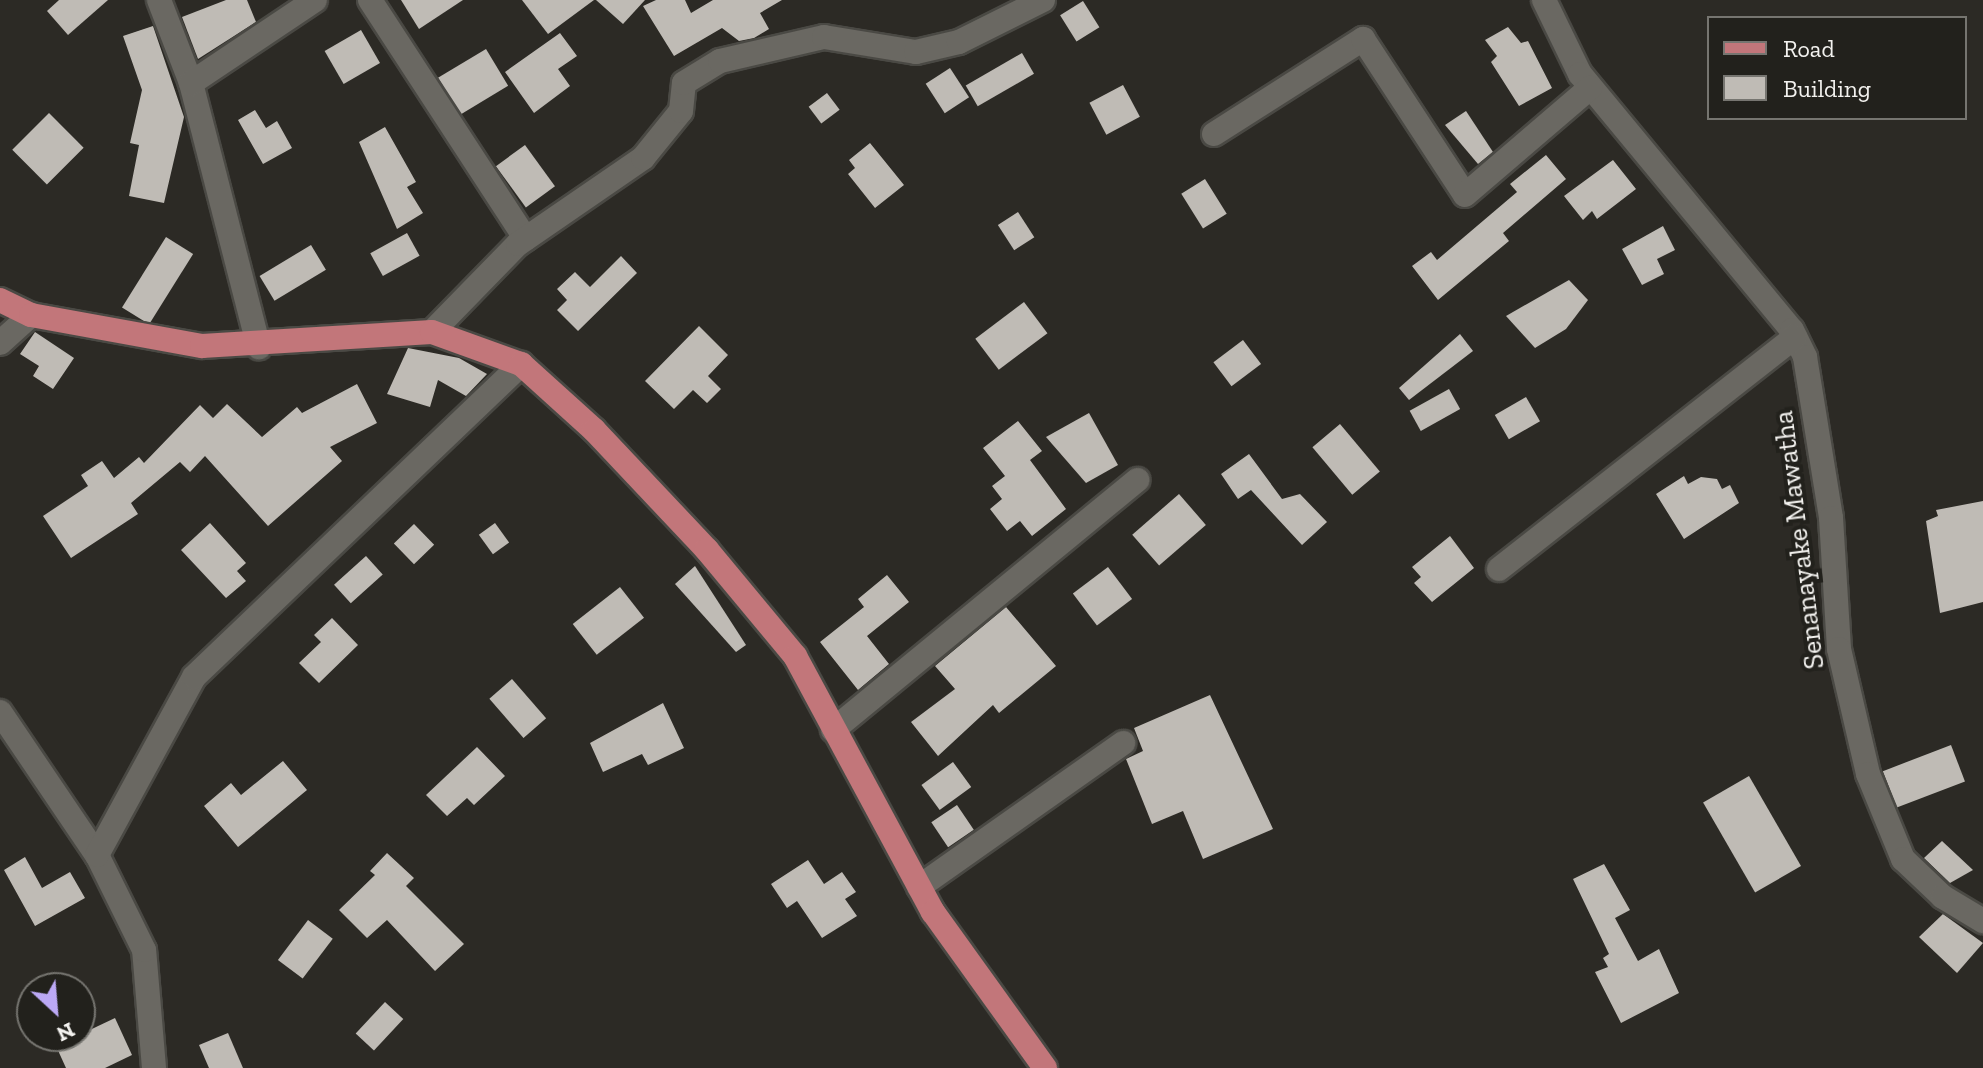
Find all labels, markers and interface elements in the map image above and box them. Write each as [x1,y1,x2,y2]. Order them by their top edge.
legend [1707,16,1967,120]
text: Road [1783,34,1835,63]
text: Building [1783,74,1871,103]
street label: Senanayake Mawatha [1766,409,1832,671]
north arrow [16,972,96,1052]
text: N [52,1016,79,1048]

